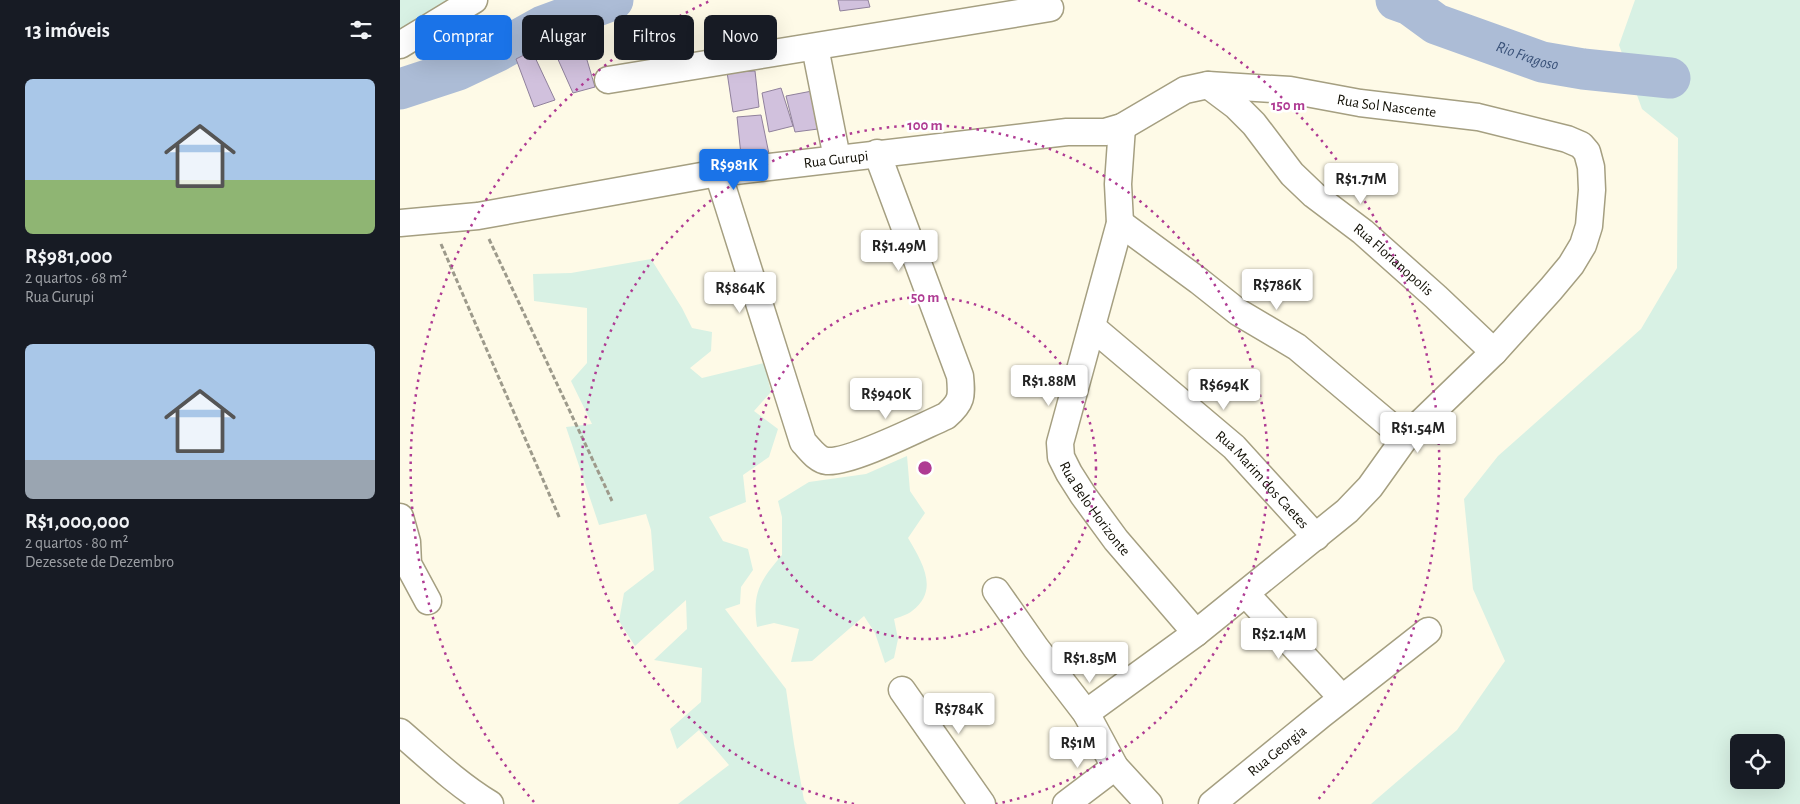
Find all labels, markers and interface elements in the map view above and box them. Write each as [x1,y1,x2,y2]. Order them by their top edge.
chip: Comprar [415,15,512,60]
chip: Alugar [522,15,604,60]
chip: Filtros [614,15,694,60]
chip: Novo [704,15,777,60]
icon: filters [347,16,375,44]
text: 13 imóveis [25,20,110,41]
water label: Rio Fragoso [1494,38,1560,73]
street label: Rua Sol Nascente [1336,91,1437,119]
text: 150 m [1271,98,1305,113]
icon: home [155,111,245,201]
text: 100 m [907,118,943,133]
pin: R$981K [693,148,775,191]
street label: Rua Gurupi [803,148,869,170]
text: R$981K [710,157,758,173]
pin: R$1.71M [1315,162,1407,205]
text: R$1.71M [1335,171,1387,187]
street label: Rua Florianopolis [1351,220,1436,298]
pin: R$1.49M [853,230,945,272]
text: R$1.49M [872,238,926,254]
text: R$981,000 [25,246,113,267]
pin: R$786K [1236,268,1318,311]
text: 2 quartos · 68 m² [25,270,127,286]
pin: R$864K [699,272,781,314]
text: R$786K [1253,277,1301,293]
text: R$864K [715,280,765,296]
text: Rua Gurupi [25,289,94,305]
text: 50 m [911,290,939,305]
pin: R$1.88M [1003,364,1095,407]
pin: R$694K [1183,368,1265,411]
text: R$1.88M [1022,373,1076,389]
icon: home [155,376,245,466]
text: R$694K [1199,377,1249,393]
pin: R$940K [845,378,927,420]
text: R$940K [861,386,911,402]
pin: R$1.54M [1372,412,1464,454]
text: R$1.54M [1391,420,1445,436]
street label: Rua Marim dos Caetes [1213,428,1312,531]
centre of rings [916,459,934,477]
street label: Rua Belo Horizonte [1057,459,1133,558]
text: R$1,000,000 [25,511,130,532]
text: 2 quartos · 80 m² [25,535,128,551]
text: Dezessete de Dezembro [25,554,174,570]
pin: R$2.14M [1233,618,1325,660]
text: R$2.14M [1252,626,1306,642]
pin: R$1.85M [1044,642,1136,684]
text: R$1.85M [1063,650,1117,666]
pin: R$784K [918,692,1000,735]
text: R$784K [935,701,983,717]
street label: Rua Georgia [1245,723,1309,779]
pin: R$1M [1048,726,1108,769]
map controls [1730,734,1785,789]
button: locate [1730,734,1785,789]
text: R$1M [1060,735,1096,751]

